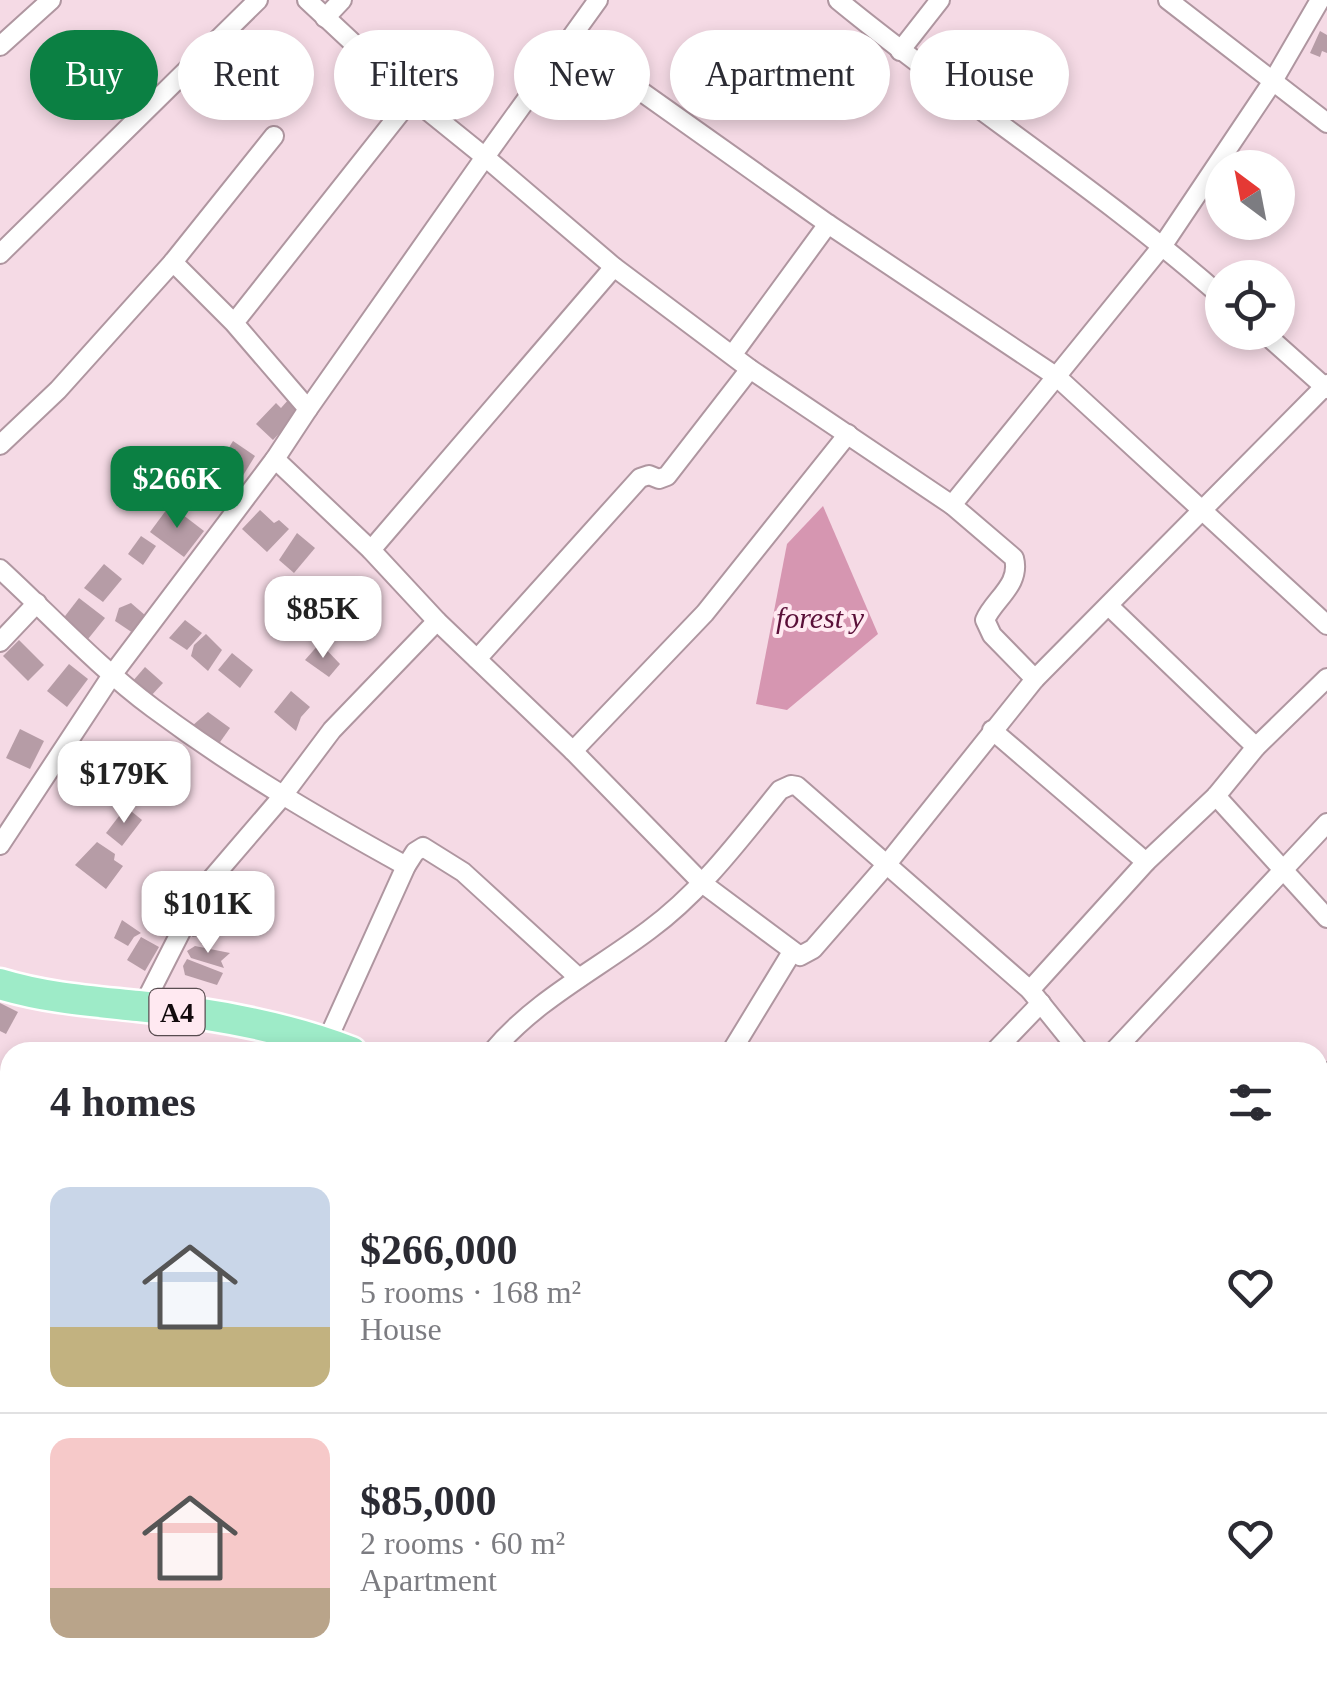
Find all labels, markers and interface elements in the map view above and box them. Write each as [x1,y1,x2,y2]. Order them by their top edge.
chip: Buy [30,30,158,120]
chip: Rent [178,30,314,120]
chip: Filters [334,30,494,120]
chip: New [514,30,650,120]
chip: Apartment [670,30,890,120]
chip: House [910,30,1069,120]
north arrow [1205,150,1295,240]
map controls [1205,150,1295,350]
button: locate [1205,260,1295,350]
pin: $266K [107,446,247,531]
text: $266K [133,460,221,496]
pin: $85K [264,576,382,661]
text: $85K [287,590,359,626]
park label: forest y [776,601,865,634]
pin: $179K [54,741,194,826]
text: $179K [80,755,168,791]
pin: $101K [138,871,278,956]
text: $101K [164,885,252,921]
road number: A4 [150,989,204,1035]
icon: filters [1223,1075,1278,1130]
text: 4 homes [50,1079,196,1125]
icon: home [130,1227,250,1347]
text: $266,000 [360,1227,518,1273]
icon: heart [1223,1260,1278,1315]
text: 5 rooms · 168 m² [360,1274,581,1310]
text: House [360,1311,442,1347]
icon: home [130,1478,250,1598]
text: $85,000 [360,1478,497,1524]
icon: heart [1223,1511,1278,1566]
text: 2 rooms · 60 m² [360,1525,565,1561]
text: Apartment [360,1562,497,1598]

